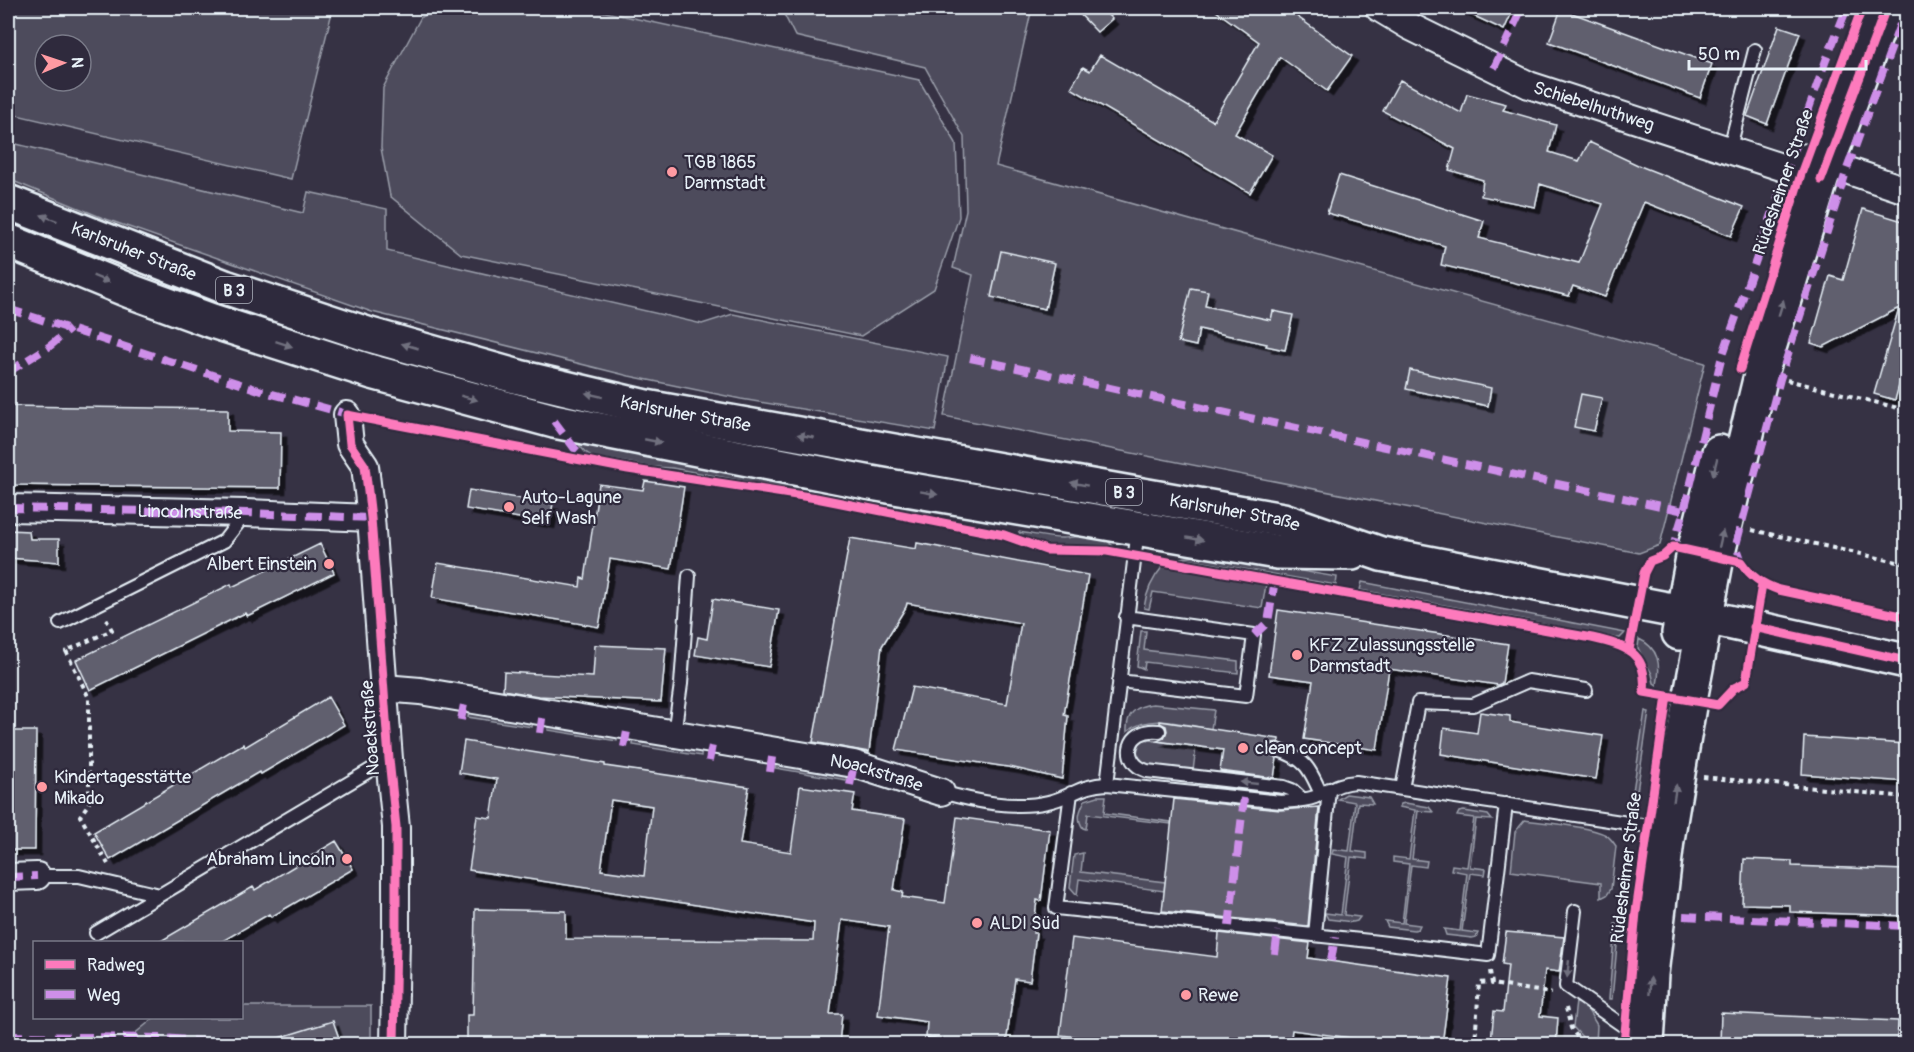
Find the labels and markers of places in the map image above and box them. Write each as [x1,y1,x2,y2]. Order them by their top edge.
place label: TGB 1865 Darmstadt [684,151,766,195]
marker: TGB 1865 Darmstadt [665,165,679,179]
place label: Auto-Lagune Self Wash [521,486,621,530]
marker: Auto-Lagune Self Wash [502,500,516,514]
place label: Albert Einstein [206,553,317,576]
marker: Albert Einstein [322,557,336,571]
place label: KFZ Zulassungsstelle Darmstadt [1309,634,1475,678]
marker: KFZ Zulassungsstelle Darmstadt [1290,648,1304,662]
place label: clean concept [1255,737,1363,760]
marker: clean concept [1236,741,1250,755]
place label: Kindertagesstätte Mikado [54,766,191,810]
marker: Kindertagesstätte Mikado [35,780,49,794]
place label: Abraham Lincoln [206,848,335,871]
marker: Abraham Lincoln [340,852,354,866]
place label: ALDI Süd [989,912,1060,935]
marker: ALDI Süd [970,916,984,930]
place label: Rewe [1198,984,1238,1007]
marker: Rewe [1179,988,1193,1002]

